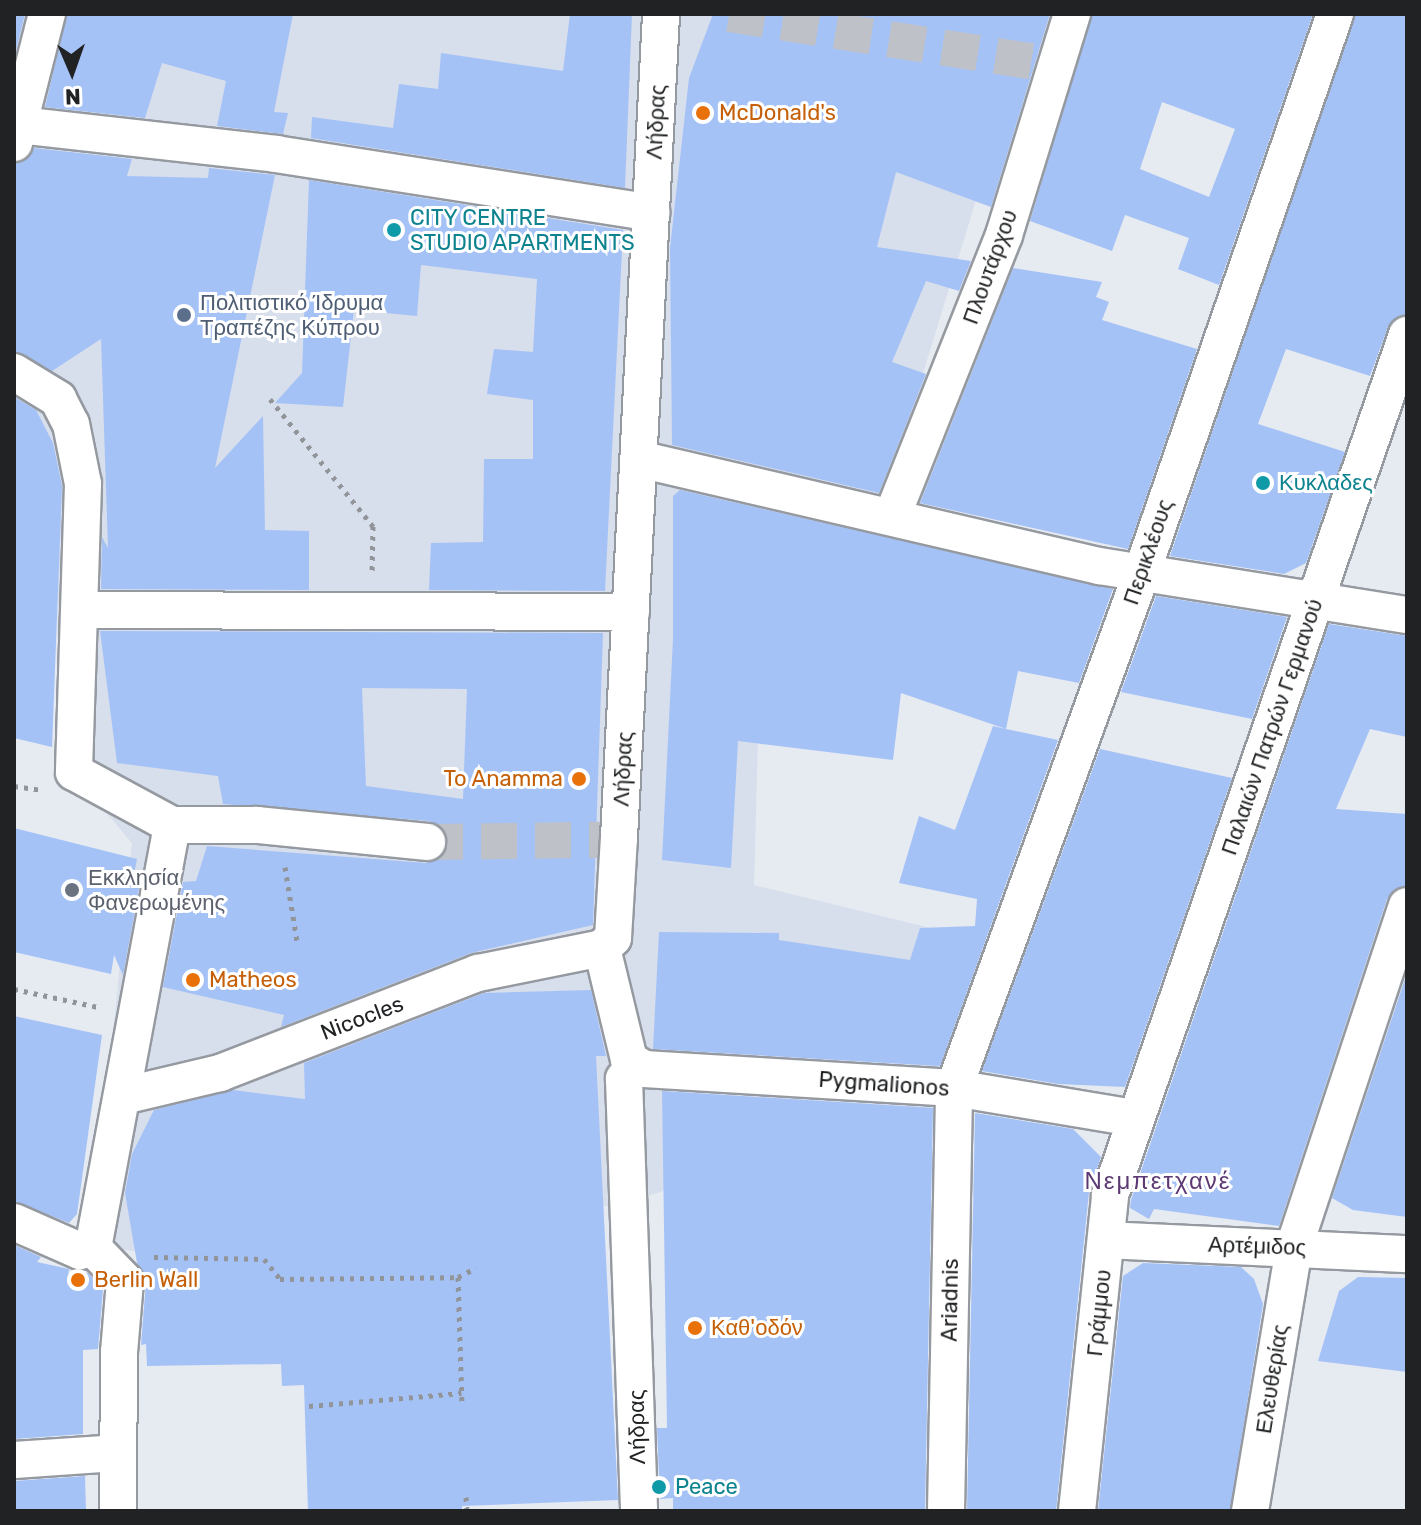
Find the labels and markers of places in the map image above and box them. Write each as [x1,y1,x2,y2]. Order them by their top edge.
place label: McDonald's [719,100,836,126]
marker: McDonald's [694,104,712,122]
place label: CITY CENTRE STUDIO APARTMENTS [410,204,635,256]
marker: CITY CENTRE STUDIO APARTMENTS [385,221,403,239]
place label: Πολιτιστικό Ίδρυμα Τραπέζης Κύπρου [200,289,383,340]
marker: Πολιτιστικό Ίδρυμα Τραπέζης Κύπρου [175,306,193,324]
place label: Κυκλαδες [1279,470,1373,496]
marker: Κυκλαδες [1254,474,1272,492]
place label: To Anamma [443,766,563,792]
marker: To Anamma [570,770,588,788]
place label: Εκκλησία Φανερωμένης [88,864,225,916]
marker: Εκκλησία Φανερωμένης [63,881,81,899]
place label: Matheos [209,967,297,993]
marker: Matheos [184,971,202,989]
place label: Berlin Wall [94,1267,199,1293]
marker: Berlin Wall [69,1271,87,1289]
place label: Καθ'οδόν [711,1315,803,1341]
marker: Καθ'οδόν [686,1319,704,1337]
place label: Peace [675,1474,738,1500]
marker: Peace [650,1478,668,1496]

